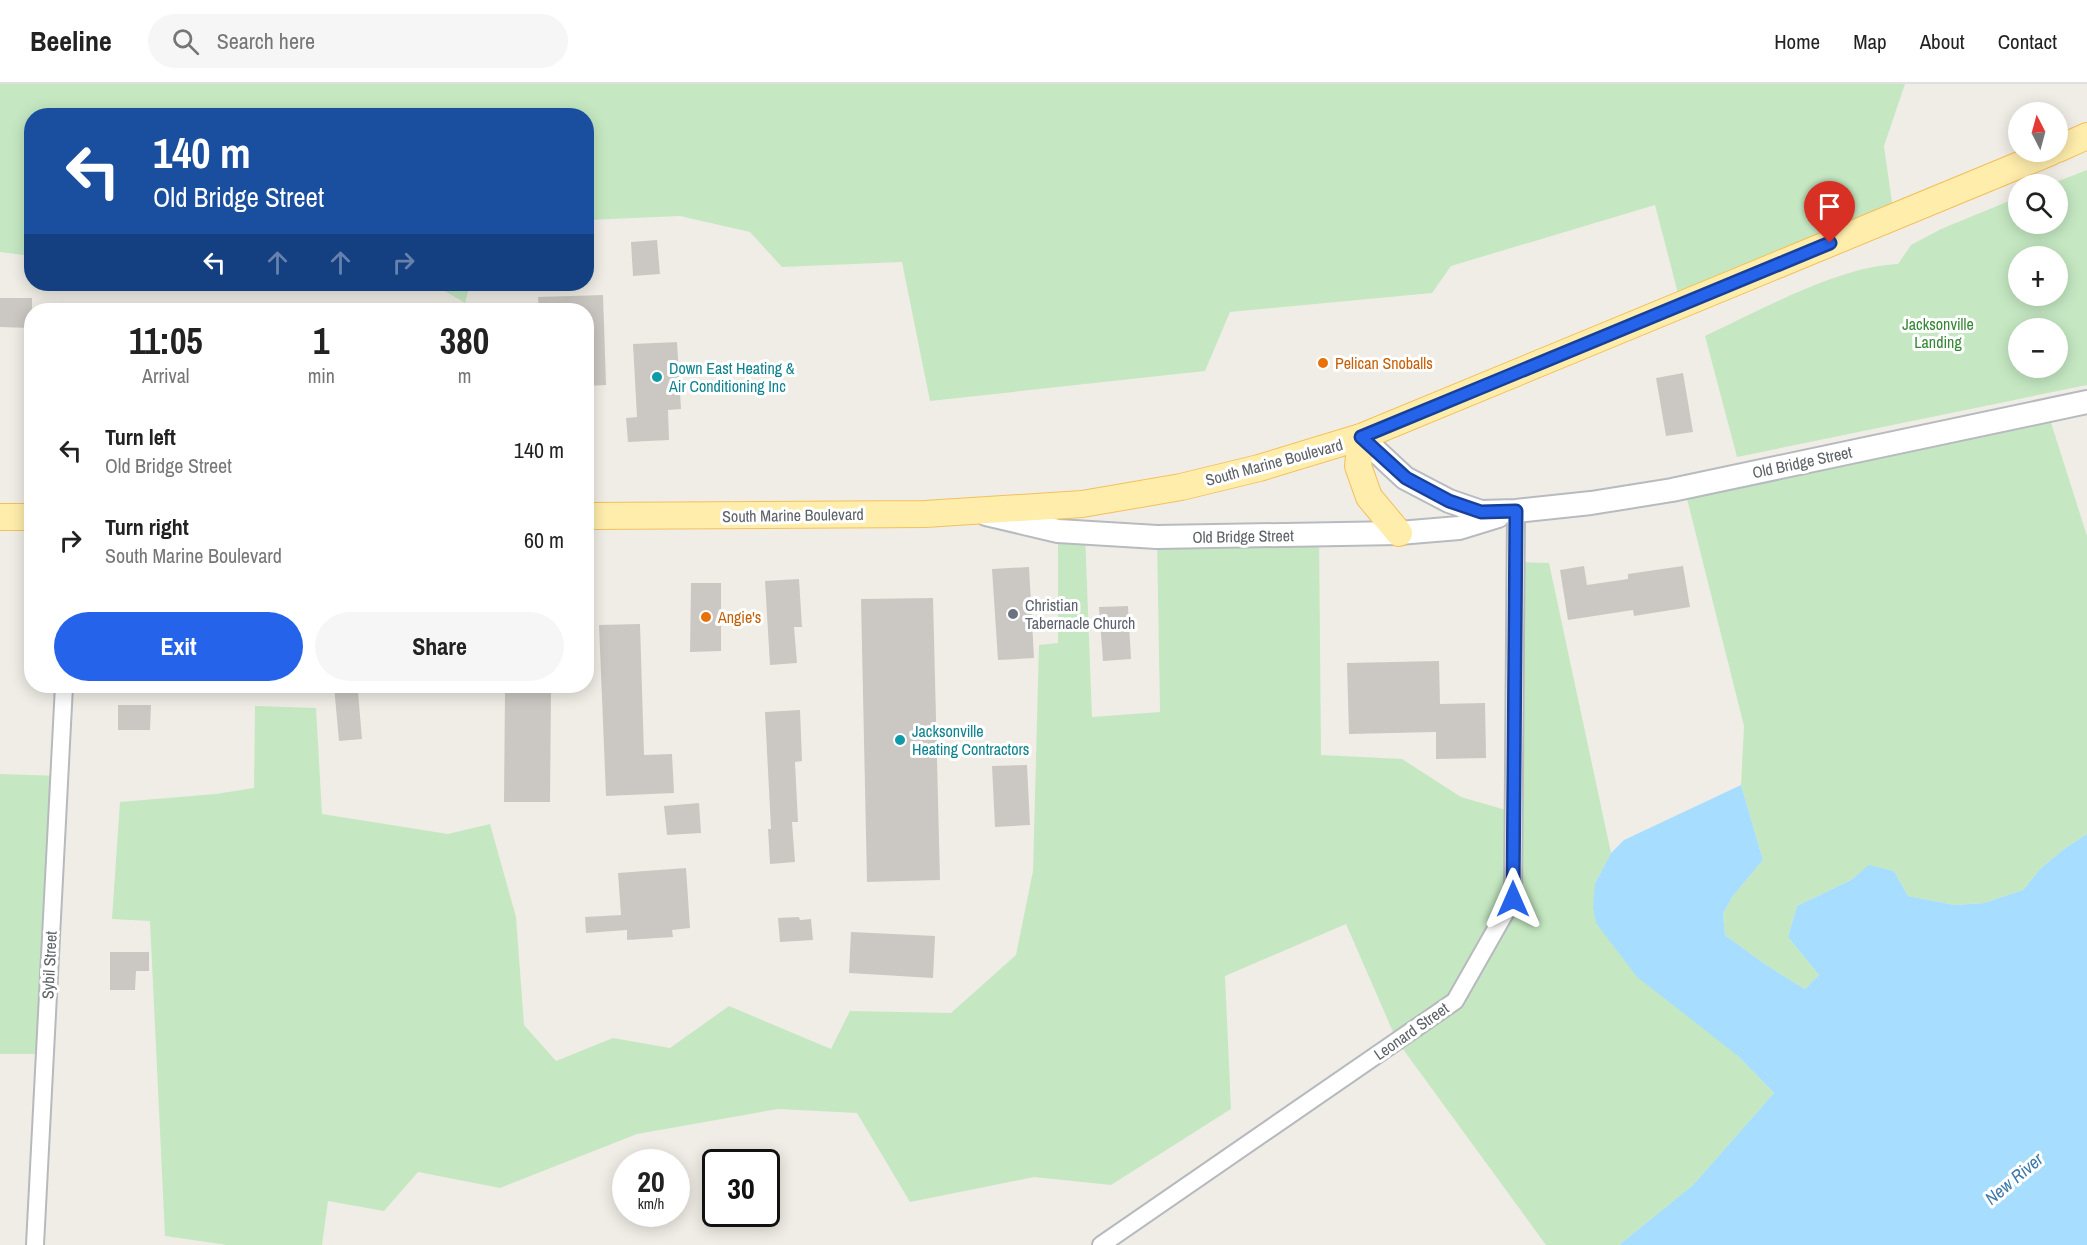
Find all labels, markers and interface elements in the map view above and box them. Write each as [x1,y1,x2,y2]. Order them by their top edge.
search box [148,14,568,68]
text: Beeline [30,22,112,60]
icon: search [169,25,202,58]
text: Search here [217,26,315,56]
text: Home [1774,27,1820,56]
text: Map [1853,27,1887,56]
text: About [1920,27,1965,56]
text: Contact [1998,27,2057,56]
north arrow [2008,102,2068,162]
map controls [2008,102,2068,378]
text: 140 m [153,125,251,181]
icon: left [54,132,132,210]
button: search [2008,174,2068,234]
text: Old Bridge Street [153,179,324,215]
pin [1804,181,1855,243]
icon: arrive [1813,190,1846,223]
icon: left [198,246,231,279]
icon: ahead [261,246,294,279]
icon: ahead [324,246,357,279]
icon: right [387,246,420,279]
button: + [2008,246,2068,306]
park label: Jacksonville Landing [1902,313,1974,353]
text: 11:05 [129,317,203,365]
text: 1 [313,317,330,365]
text: 380 [440,317,489,365]
button: − [2008,318,2068,378]
place label: Pelican Snoballs [1335,352,1433,374]
marker: Pelican Snoballs [1316,356,1330,370]
place label: Down East Heating & Air Conditioning Inc [668,357,795,397]
text: Arrival [142,362,190,389]
text: min [308,362,335,389]
text: m [458,362,471,389]
marker: Down East Heating & Air Conditioning Inc [650,370,664,384]
text: Turn left [105,422,176,452]
street label: South Marine Boulevard [1203,433,1345,491]
icon: left [54,434,87,467]
text: 140 m [514,435,564,465]
street label: Old Bridge Street [1750,441,1854,483]
text: Old Bridge Street [105,452,232,479]
street label: South Marine Boulevard [722,503,864,527]
text: Turn right [105,512,189,542]
icon: right [54,524,87,557]
street label: Old Bridge Street [1192,524,1294,548]
text: 60 m [524,525,564,555]
text: South Marine Boulevard [105,542,282,569]
place label: Christian Tabernacle Church [1025,594,1135,634]
place label: Angie's [717,606,761,628]
marker: Christian Tabernacle Church [1006,607,1020,621]
marker: Angie's [699,610,713,624]
button: Exit [54,612,303,681]
button: Share [315,612,564,681]
place label: Jacksonville Heating Contractors [912,720,1029,760]
marker: Jacksonville Heating Contractors [893,733,907,747]
position arrow [1481,867,1545,931]
street label: Sybil Street [36,930,62,999]
street label: Leonard Street [1369,997,1453,1065]
water label: New River [1979,1146,2049,1210]
speed limit sign: 30 [702,1149,780,1227]
text: 20 [637,1161,665,1201]
text: km/h [638,1193,664,1214]

